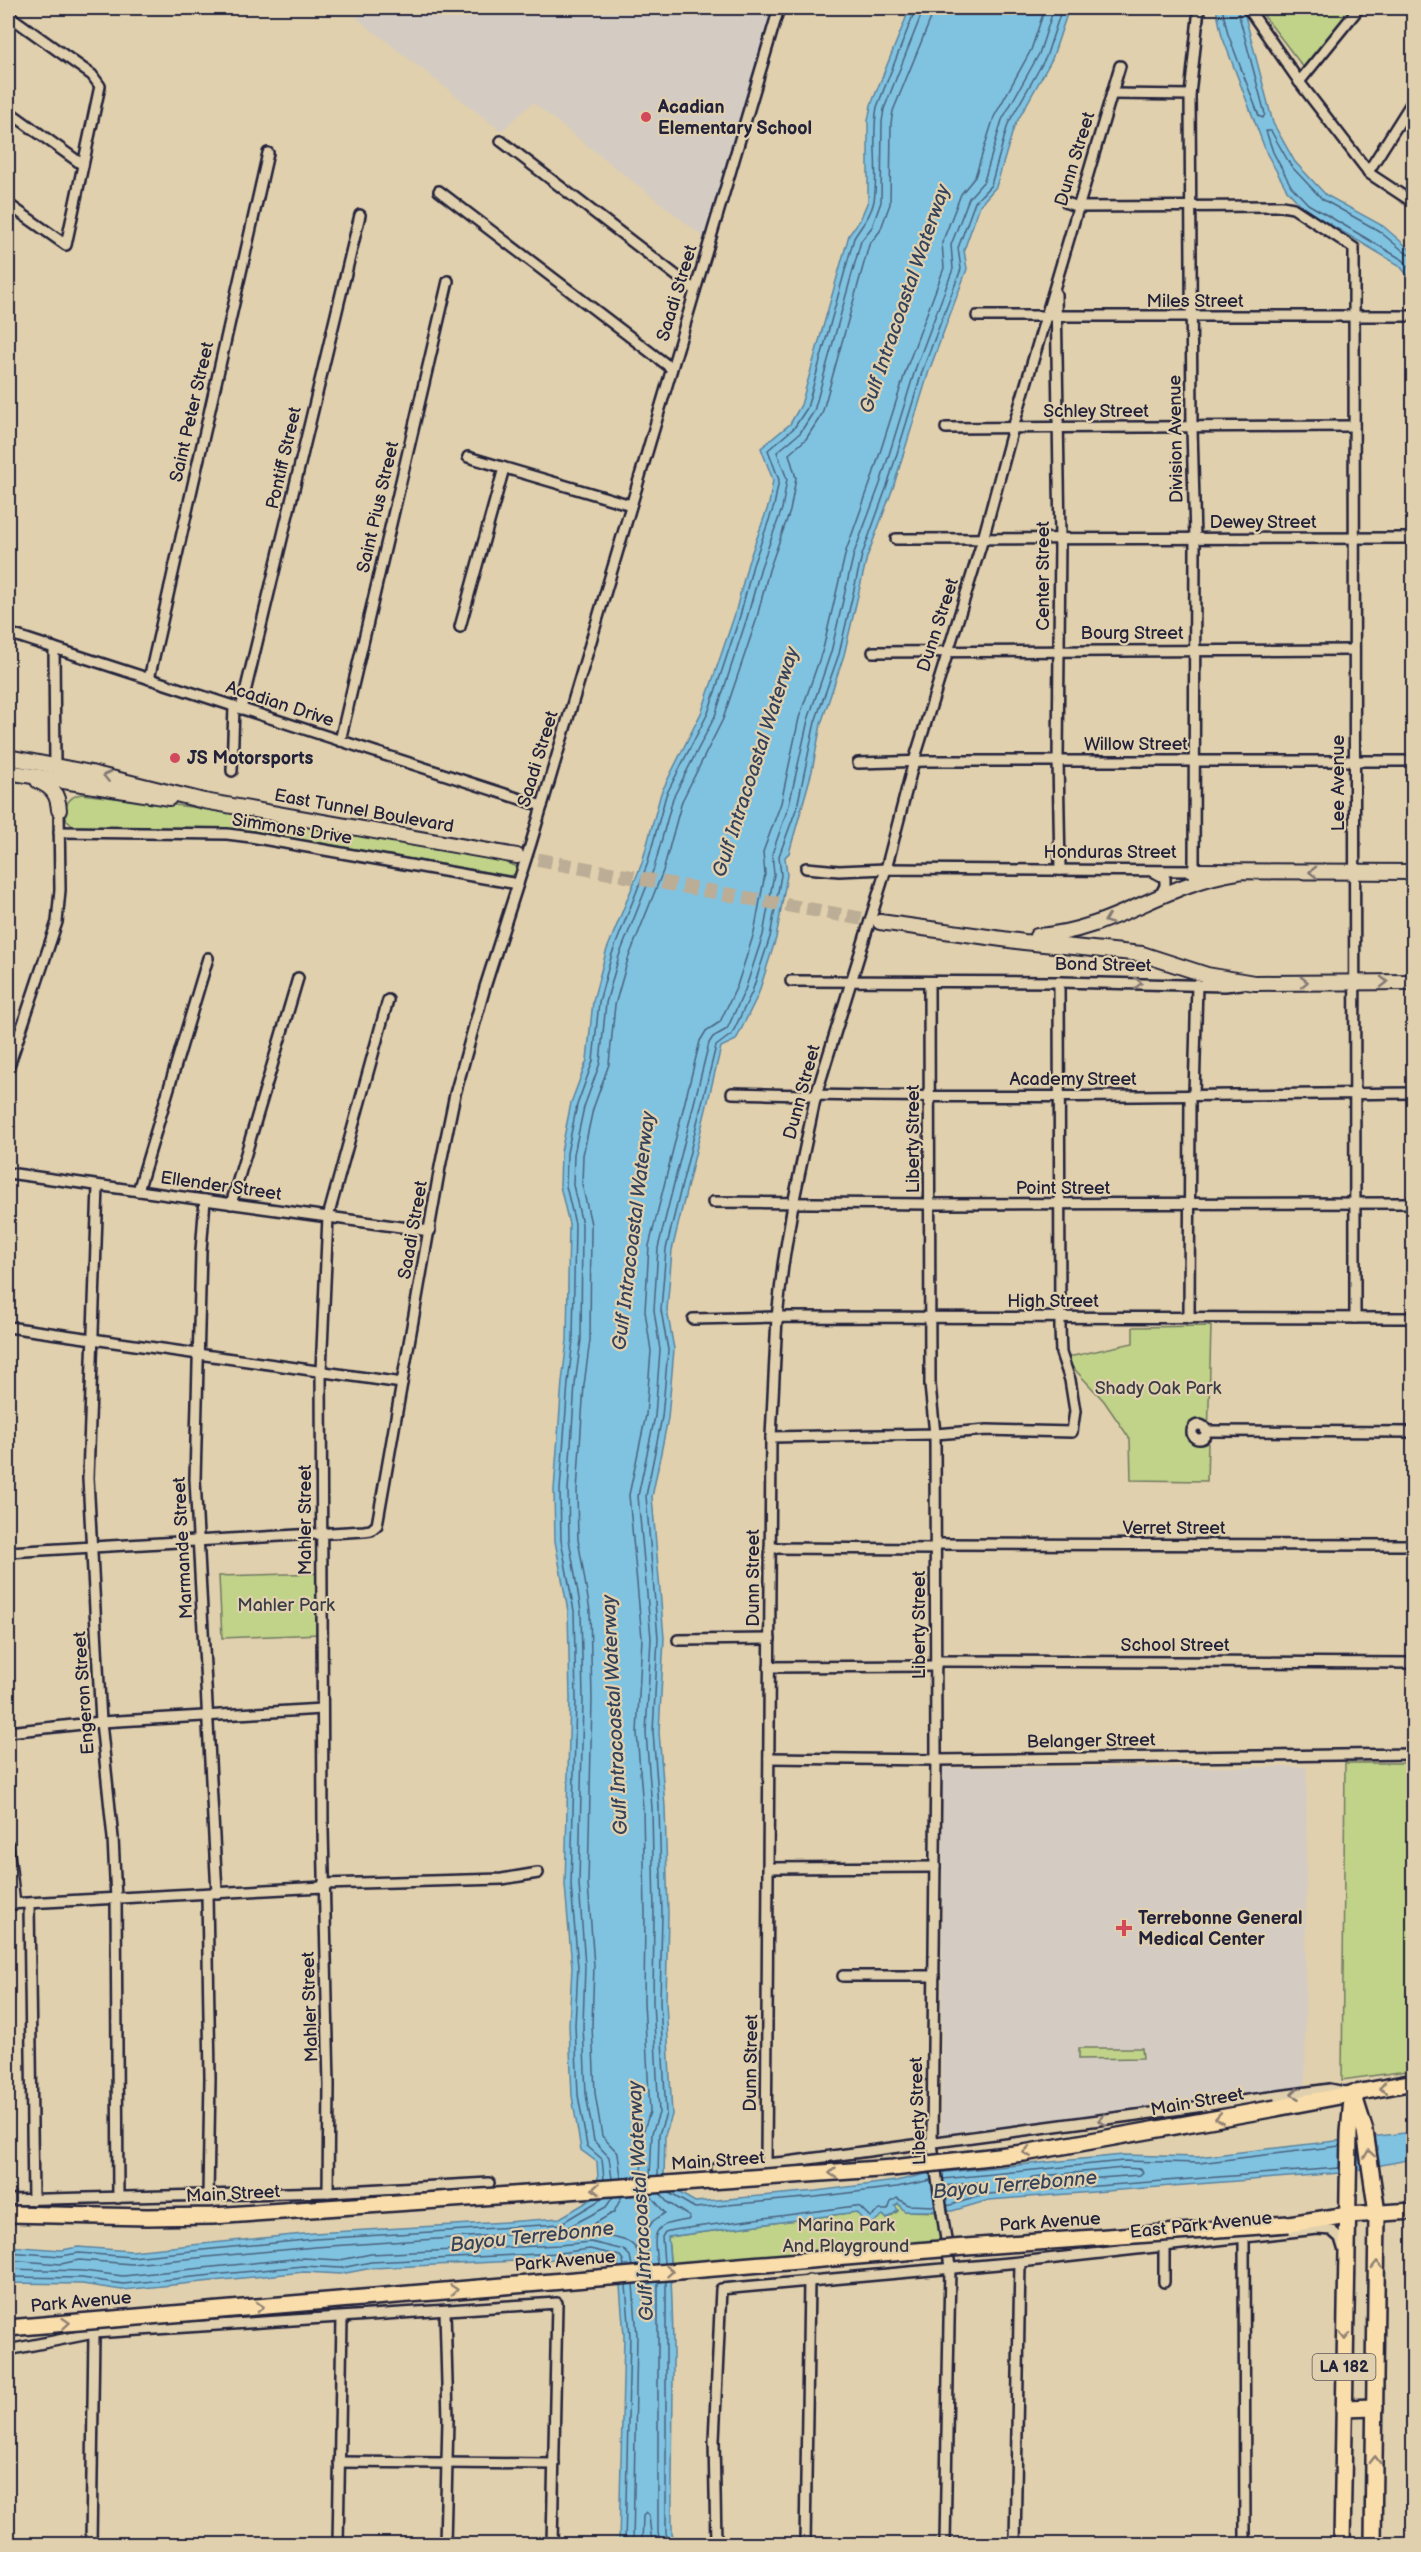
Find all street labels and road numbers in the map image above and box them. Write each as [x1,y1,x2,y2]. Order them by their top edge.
street label: Dunn Street [1051,109,1099,209]
street label: Saadi Street [652,242,702,344]
street label: Miles Street [1146,291,1244,312]
street label: Saint Peter Street [166,339,218,484]
street label: Division Avenue [1164,374,1188,503]
street label: Schley Street [1043,401,1149,422]
street label: Pontiff Street [262,404,306,511]
street label: Saint Pius Street [353,439,403,575]
street label: Dewey Street [1210,512,1317,533]
street label: Center Street [1033,521,1054,631]
street label: Dunn Street [913,575,963,675]
street label: Bourg Street [1081,623,1184,644]
street label: Acadian Drive [223,677,337,731]
street label: Saadi Street [513,708,563,810]
street label: Willow Street [1084,734,1188,755]
street label: Lee Avenue [1328,734,1349,831]
street label: East Tunnel Boulevard [273,785,455,837]
street label: Simmons Drive [230,809,354,849]
street label: Honduras Street [1043,842,1177,863]
street label: Bond Street [1054,954,1152,976]
street label: Dunn Street [779,1042,825,1142]
street label: Academy Street [1009,1069,1137,1090]
street label: Liberty Street [903,1084,924,1193]
street label: Ellender Street [159,1167,283,1205]
street label: Point Street [1016,1178,1111,1199]
street label: Saadi Street [394,1179,432,1281]
street label: High Street [1007,1291,1099,1312]
street label: Mahler Street [295,1464,316,1575]
street label: Marmande Street [169,1476,197,1620]
street label: Verret Street [1122,1518,1226,1539]
street label: Dunn Street [743,1529,764,1627]
street label: Liberty Street [909,1570,930,1679]
street label: Engeron Street [69,1630,99,1755]
street label: School Street [1121,1635,1230,1656]
street label: Belanger Street [1026,1729,1156,1753]
street label: Mahler Street [298,1951,322,2063]
street label: Dunn Street [740,2014,762,2112]
street label: Liberty Street [906,2056,930,2166]
street label: Main Street [1149,2083,1246,2121]
street label: Main Street [670,2147,766,2175]
street label: Main Street [186,2181,281,2207]
street label: East Park Avenue [1129,2207,1273,2243]
street label: Park Avenue [999,2208,1102,2236]
street label: Park Avenue [514,2246,617,2276]
street label: Park Avenue [30,2287,133,2317]
road number: LA 182 [1312,2354,1376,2380]

